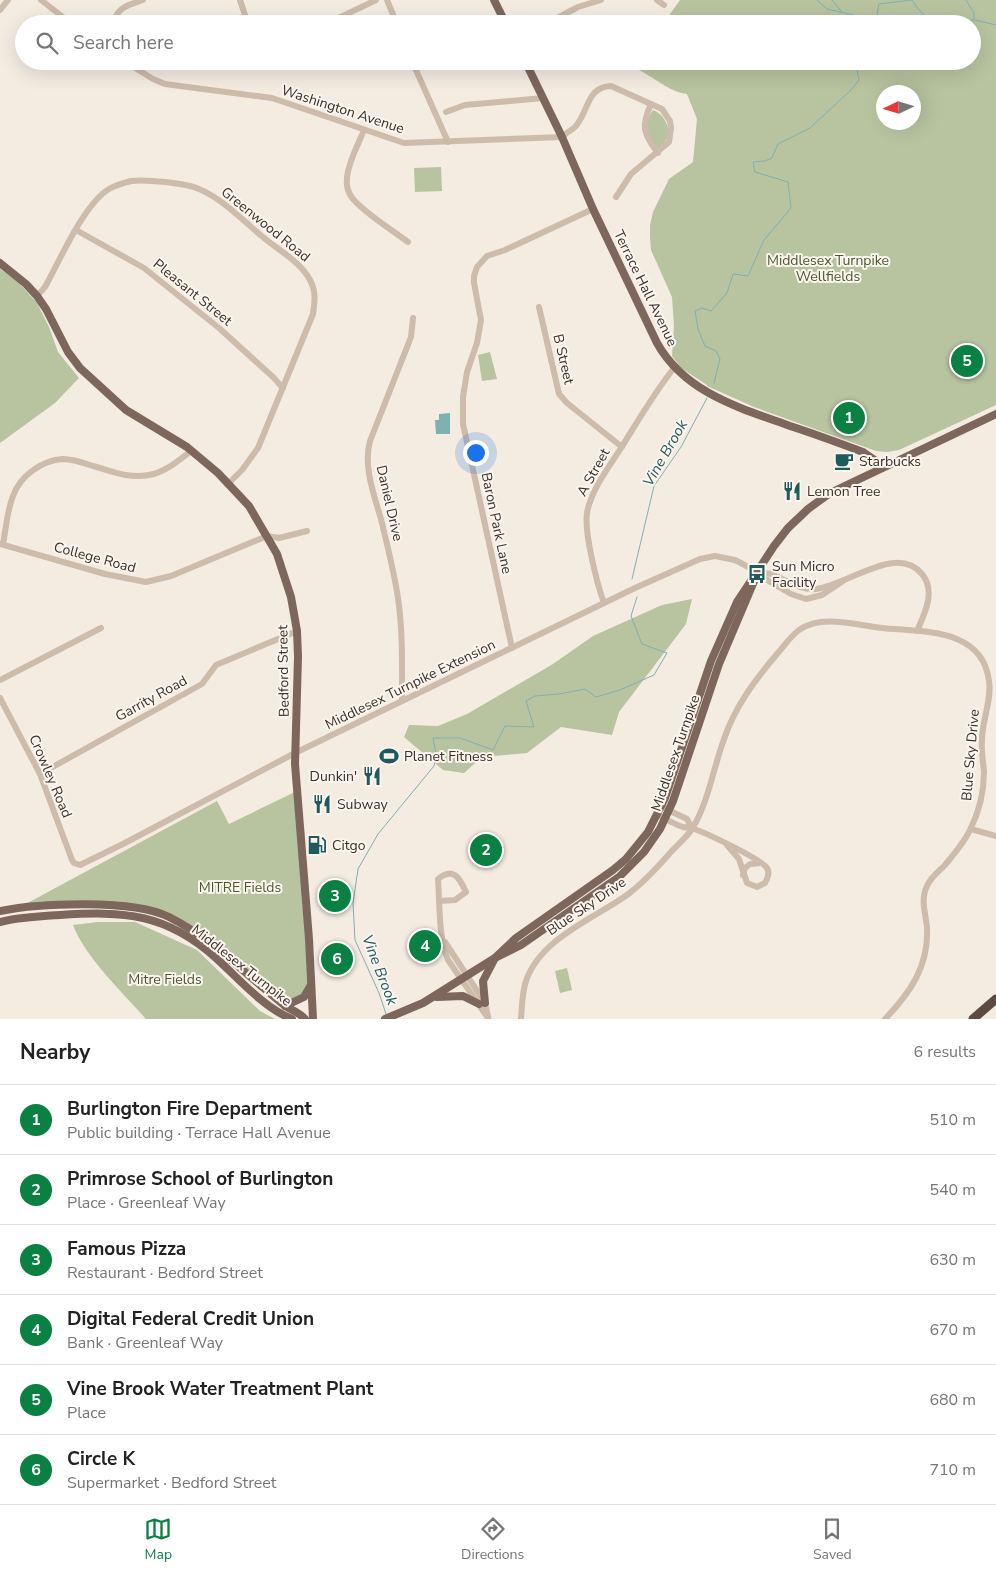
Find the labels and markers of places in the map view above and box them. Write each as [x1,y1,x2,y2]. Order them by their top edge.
pin: 5 [951,342,983,380]
pin: 1 [833,399,865,437]
cafe icon: Starbucks [833,450,855,472]
place label: Starbucks [859,452,921,471]
restaurant icon: Lemon Tree [781,480,803,502]
place label: Lemon Tree [807,482,880,501]
place label: Sun Micro Facility [772,557,835,592]
bus stop icon: Sun Micro Facility [746,563,768,585]
sports icon: Planet Fitness [378,745,400,767]
place label: Planet Fitness [404,747,493,766]
restaurant icon: Dunkin' [361,765,383,787]
place label: Dunkin' [310,767,357,786]
restaurant icon: Subway [311,793,333,815]
place label: Subway [337,795,389,814]
pin: 2 [470,831,502,869]
fuel station icon: Citgo [306,834,328,856]
place label: Citgo [332,836,366,855]
pin: 3 [319,877,351,915]
pin: 4 [409,927,441,965]
pin: 6 [321,940,353,978]

